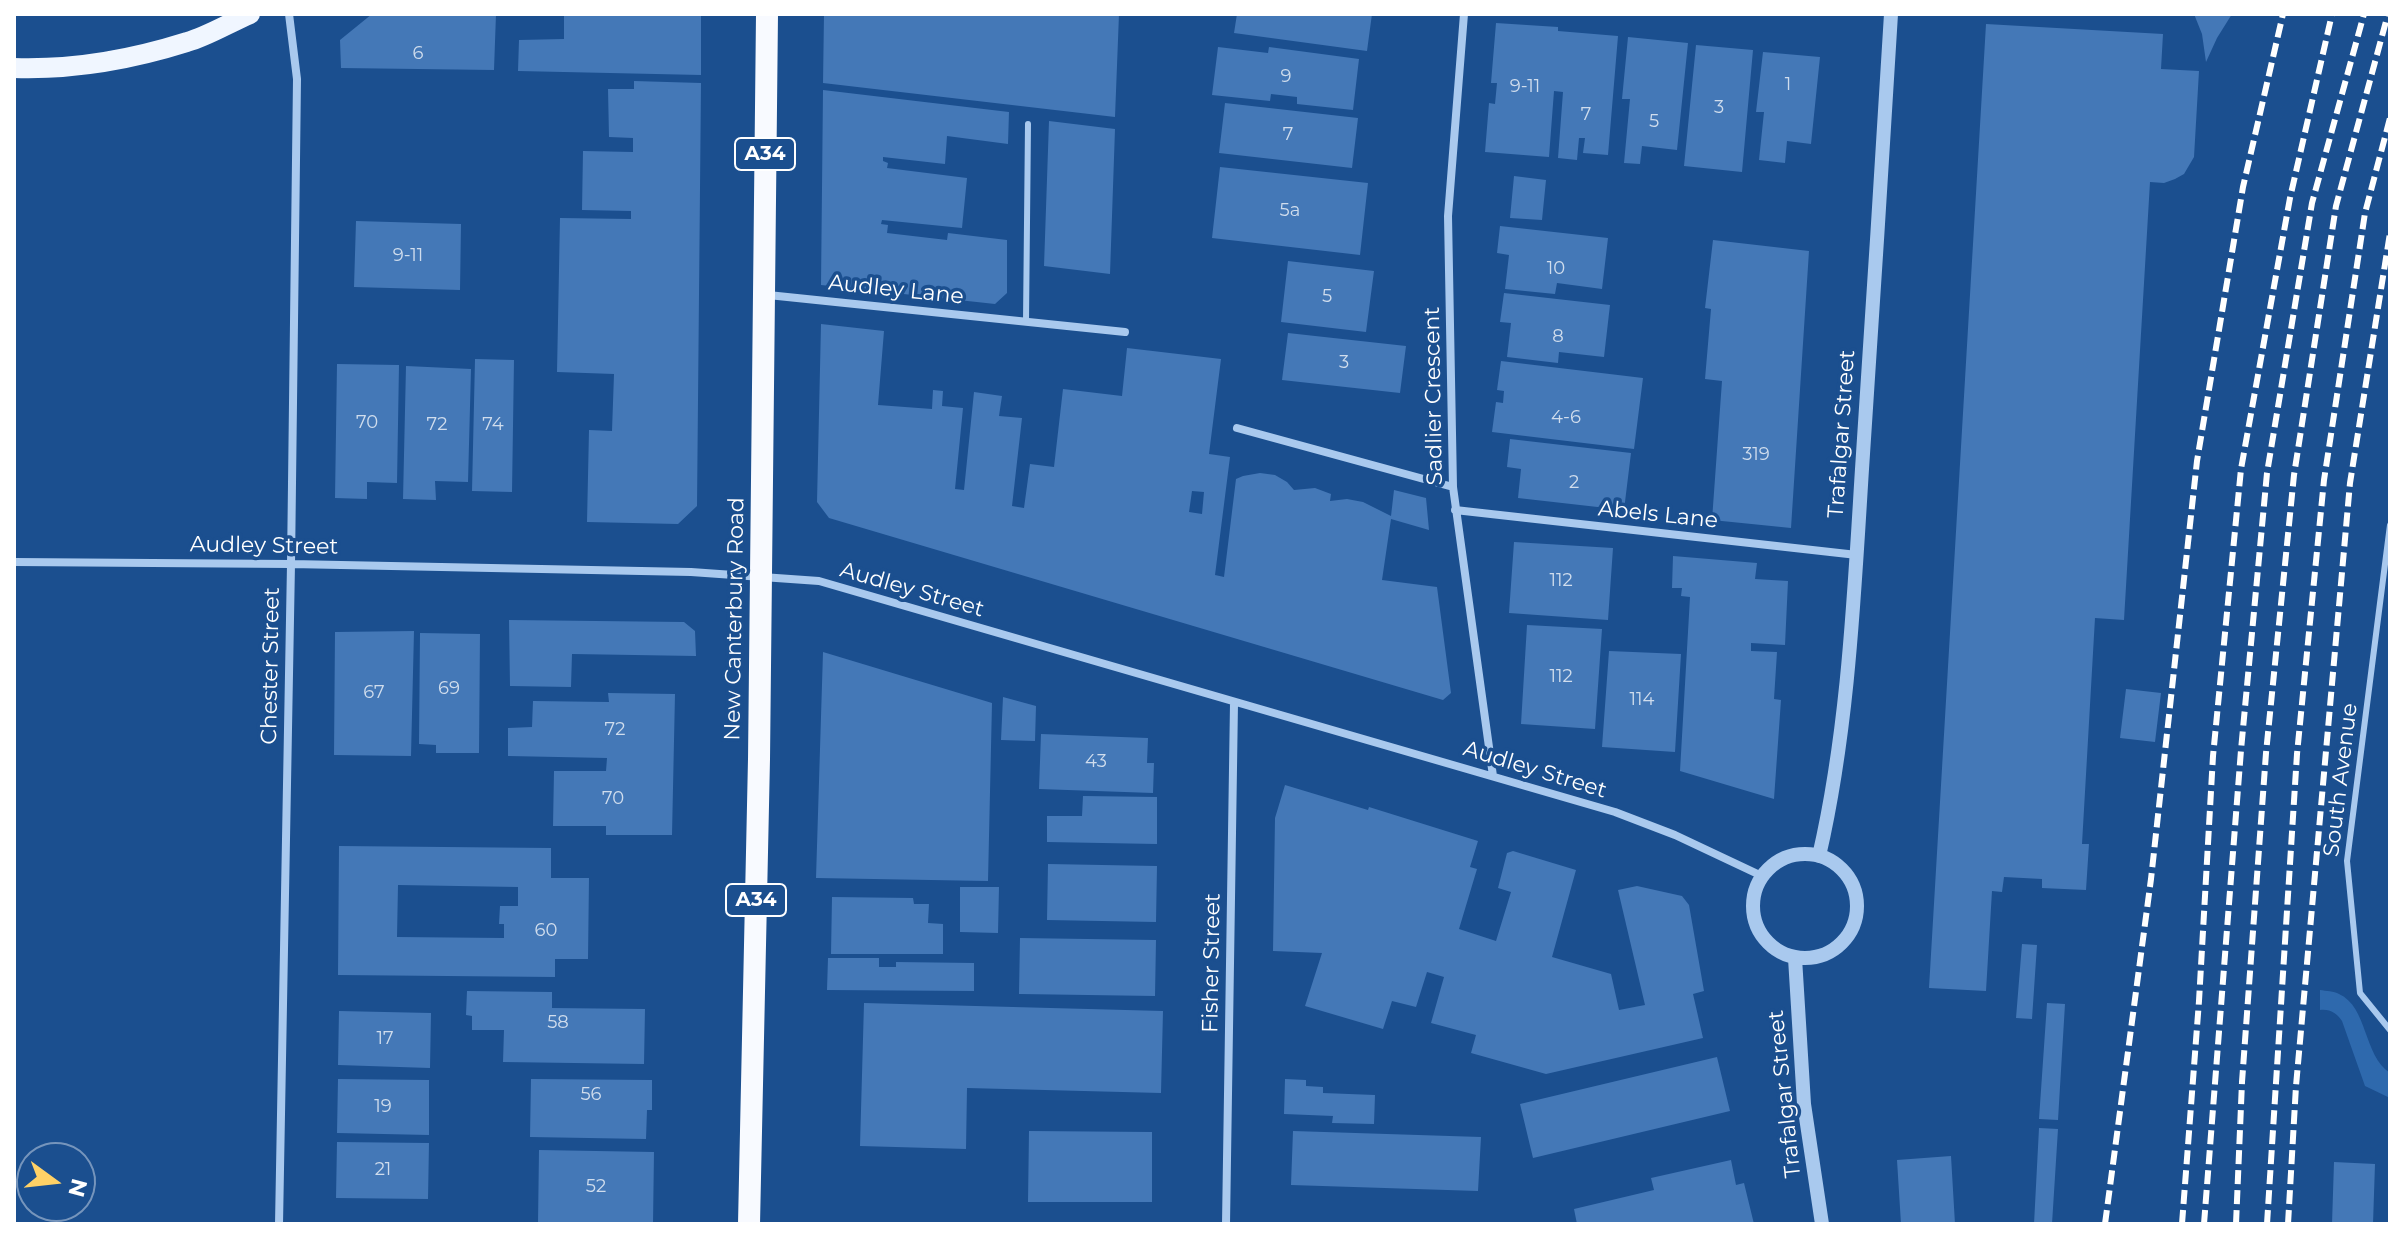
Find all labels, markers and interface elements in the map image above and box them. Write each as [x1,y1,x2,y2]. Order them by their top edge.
house number: 6 [413,43,423,65]
house number: 9 [1281,66,1291,88]
house number: 1 [1785,74,1791,96]
house number: 9-11 [1510,76,1540,98]
house number: 3 [1714,97,1724,119]
house number: 7 [1581,104,1591,126]
house number: 5 [1649,111,1659,133]
house number: 7 [1283,124,1293,146]
road number: A34 [735,138,795,170]
house number: 5a [1280,200,1300,222]
house number: 9-11 [393,245,423,267]
house number: 10 [1547,258,1565,280]
street label: Audley Lane [827,270,965,310]
house number: 5 [1322,286,1332,308]
street label: Sadlier Crescent [1419,306,1449,486]
house number: 8 [1552,326,1564,348]
street label: Trafalgar Street [1823,349,1861,519]
house number: 3 [1339,352,1349,374]
house number: 4-6 [1551,407,1581,429]
house number: 70 [356,412,378,434]
house number: 72 [427,414,447,436]
house number: 74 [482,414,504,436]
house number: 319 [1742,444,1770,466]
house number: 2 [1569,472,1579,494]
street label: Abels Lane [1597,496,1719,534]
street label: New Canterbury Road [720,497,750,741]
street label: Audley Street [190,532,338,560]
street label: Audley Street [837,557,987,623]
house number: 112 [1549,570,1573,592]
street label: Chester Street [256,587,286,745]
house number: 112 [1549,666,1573,688]
house number: 69 [438,678,460,700]
house number: 67 [363,682,385,704]
house number: 114 [1630,689,1654,711]
street label: South Avenue [2318,702,2364,858]
house number: 72 [605,719,625,741]
street label: Audley Street [1460,736,1610,804]
house number: 43 [1085,751,1107,773]
house number: 70 [602,788,624,810]
road number: A34 [726,884,786,916]
street label: Fisher Street [1198,893,1226,1033]
house number: 60 [535,920,557,942]
street label: Trafalgar Street [1763,1009,1807,1179]
house number: 58 [547,1012,569,1034]
house number: 17 [376,1028,394,1050]
house number: 56 [580,1084,602,1106]
house number: 19 [374,1096,392,1118]
north arrow [16,1142,96,1222]
house number: 21 [375,1159,391,1181]
text: N [62,1176,93,1200]
house number: 52 [586,1176,606,1198]

